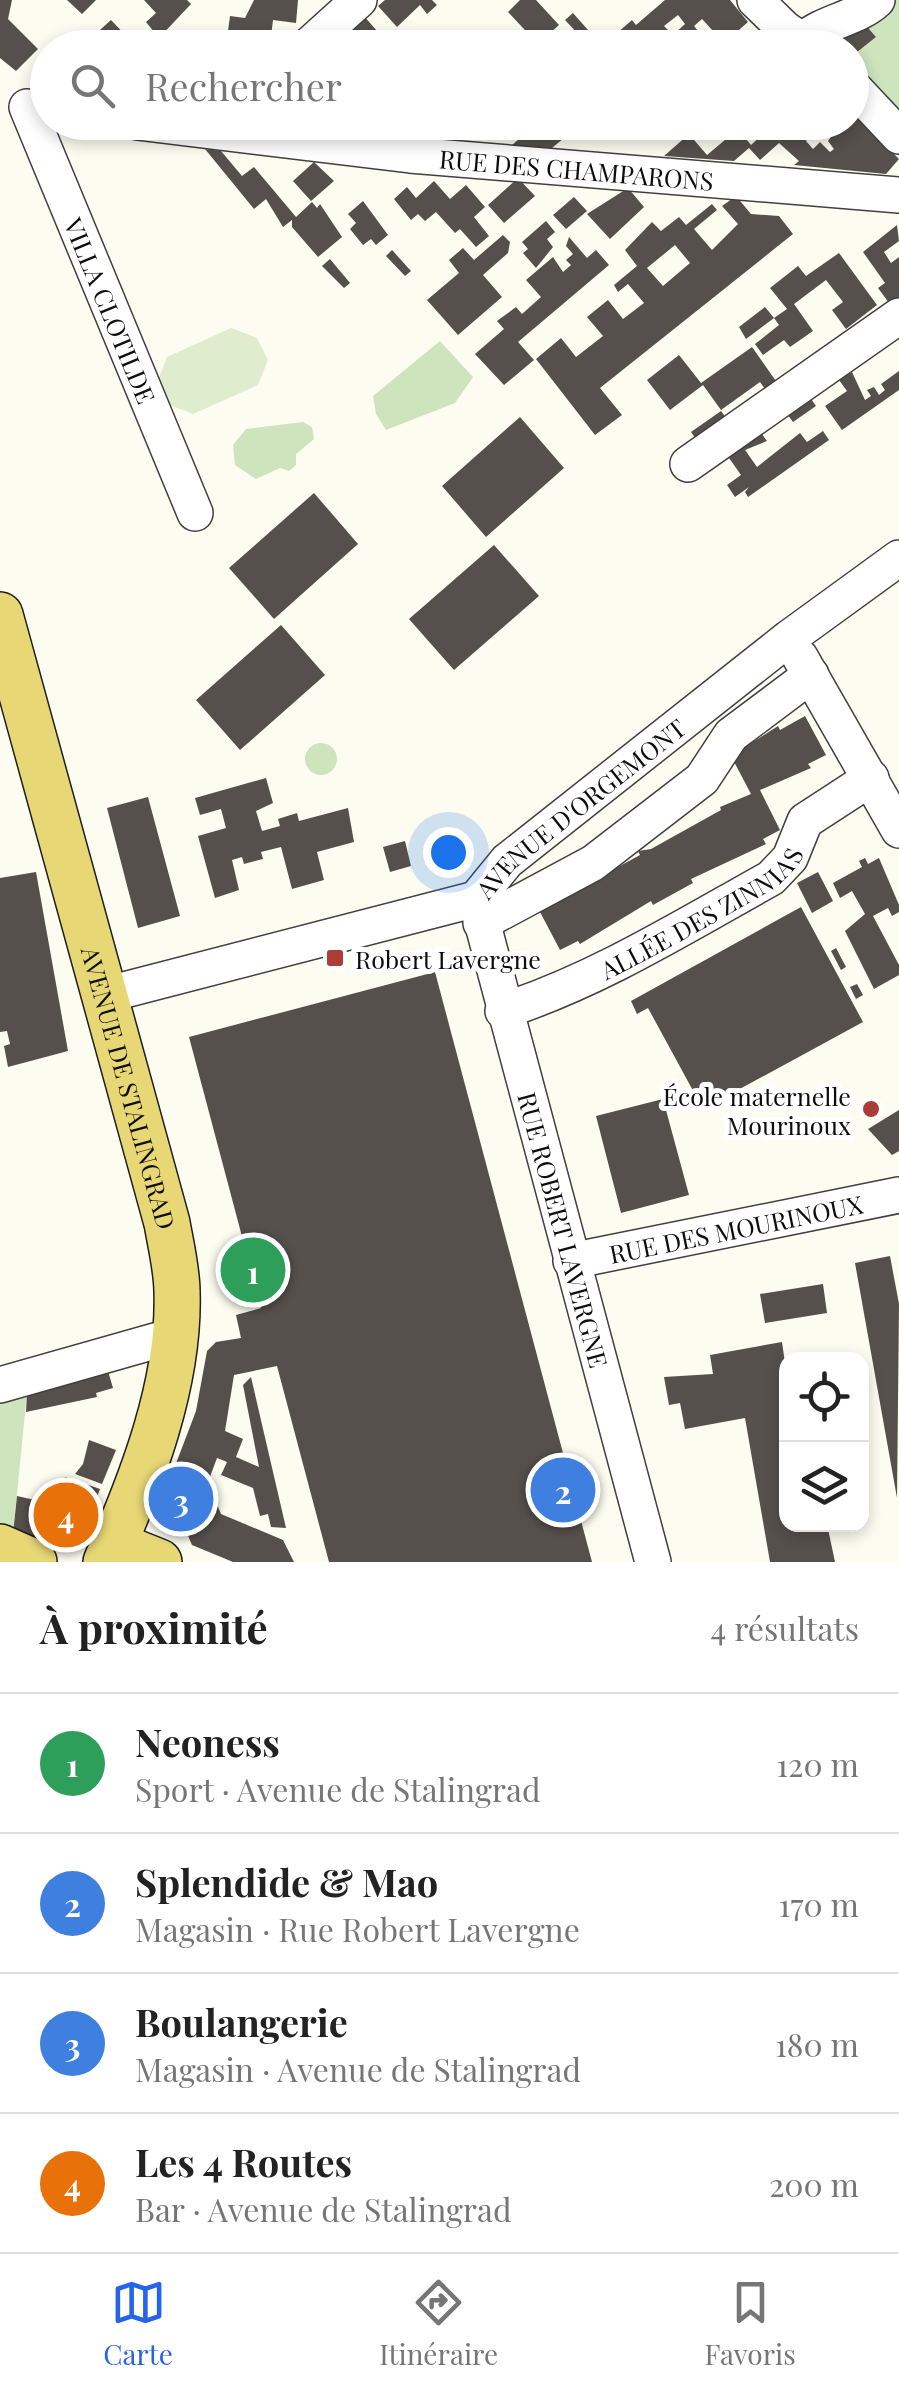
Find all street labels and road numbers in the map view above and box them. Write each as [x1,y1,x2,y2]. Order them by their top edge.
street label: RUE DES CHAMPARONS [438,141,715,196]
street label: VILLA CLOTILDE [58,212,164,408]
street label: AVENUE D'ORGEMONT [467,710,692,905]
street label: ALLÉE DES ZINNIAS [593,843,809,986]
street label: AVENUE DE STALINGRAD [75,941,184,1233]
street label: RUE ROBERT LAVERGNE [512,1088,617,1371]
street label: RUE DES MOURINOUX [606,1186,866,1269]

